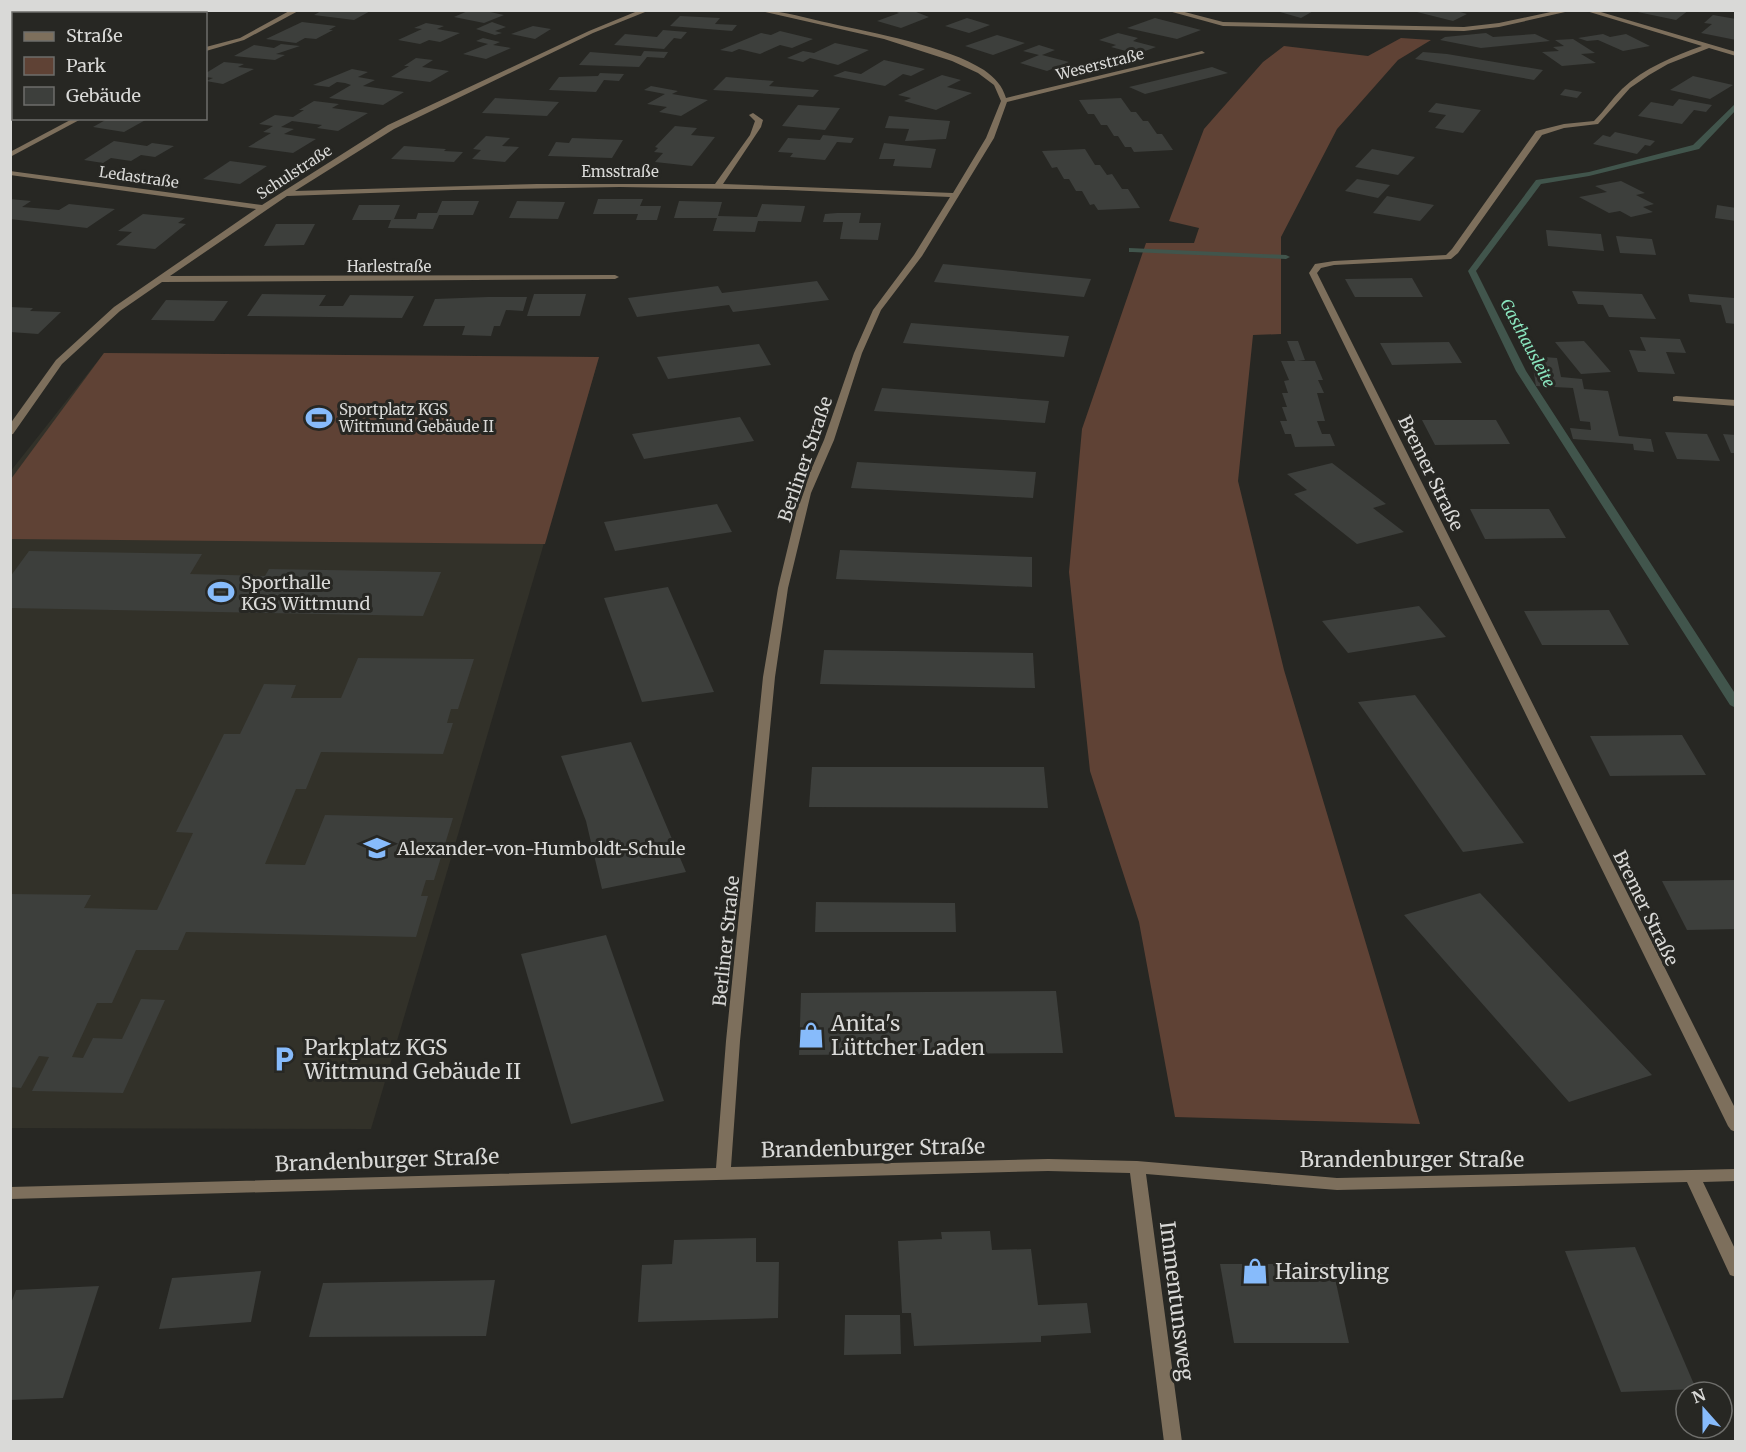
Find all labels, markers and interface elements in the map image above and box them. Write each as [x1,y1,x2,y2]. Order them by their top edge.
legend [12,12,207,120]
text: Straße [66,24,123,47]
street label: Weserstraße [1053,44,1146,84]
text: Park [66,54,107,77]
text: Gebäude [66,84,141,107]
street label: Schulstraße [253,141,335,203]
street label: Ledastraße [98,162,180,192]
street label: Emsstraße [581,162,659,181]
street label: Harlestraße [347,257,432,276]
water label: Gasthausleite [1496,295,1560,391]
street label: Berliner Straße [773,393,837,525]
place label: Sportplatz KGS Wittmund Gebäude II [338,400,494,436]
sports icon: Sportplatz KGS Wittmund Gebäude II [304,403,334,433]
street label: Bremer Straße [1393,412,1469,534]
place label: Sporthalle KGS Wittmund [241,571,370,615]
sports icon: Sporthalle KGS Wittmund [206,577,236,607]
school or university icon: Alexander-von-Humboldt-Schule [362,833,392,863]
place label: Alexander-von-Humboldt-Schule [396,837,685,860]
street label: Bremer Straße [1608,847,1684,969]
street label: Berliner Straße [708,875,744,1007]
place label: Anita's Lüttcher Laden [830,1010,985,1061]
shop icon: Anita's Lüttcher Laden [796,1020,826,1050]
place label: Parkplatz KGS Wittmund Gebäude II [303,1034,521,1085]
parking icon: Parkplatz KGS Wittmund Gebäude II [269,1044,299,1074]
street label: Brandenburger Straße [761,1133,985,1163]
street label: Brandenburger Straße [274,1143,500,1177]
street label: Brandenburger Straße [1300,1146,1524,1173]
street label: Immentunsweg [1154,1220,1200,1383]
shop icon: Hairstyling [1240,1256,1270,1286]
place label: Hairstyling [1275,1258,1389,1285]
north arrow [1674,1380,1734,1440]
text: N [1689,1384,1708,1408]

